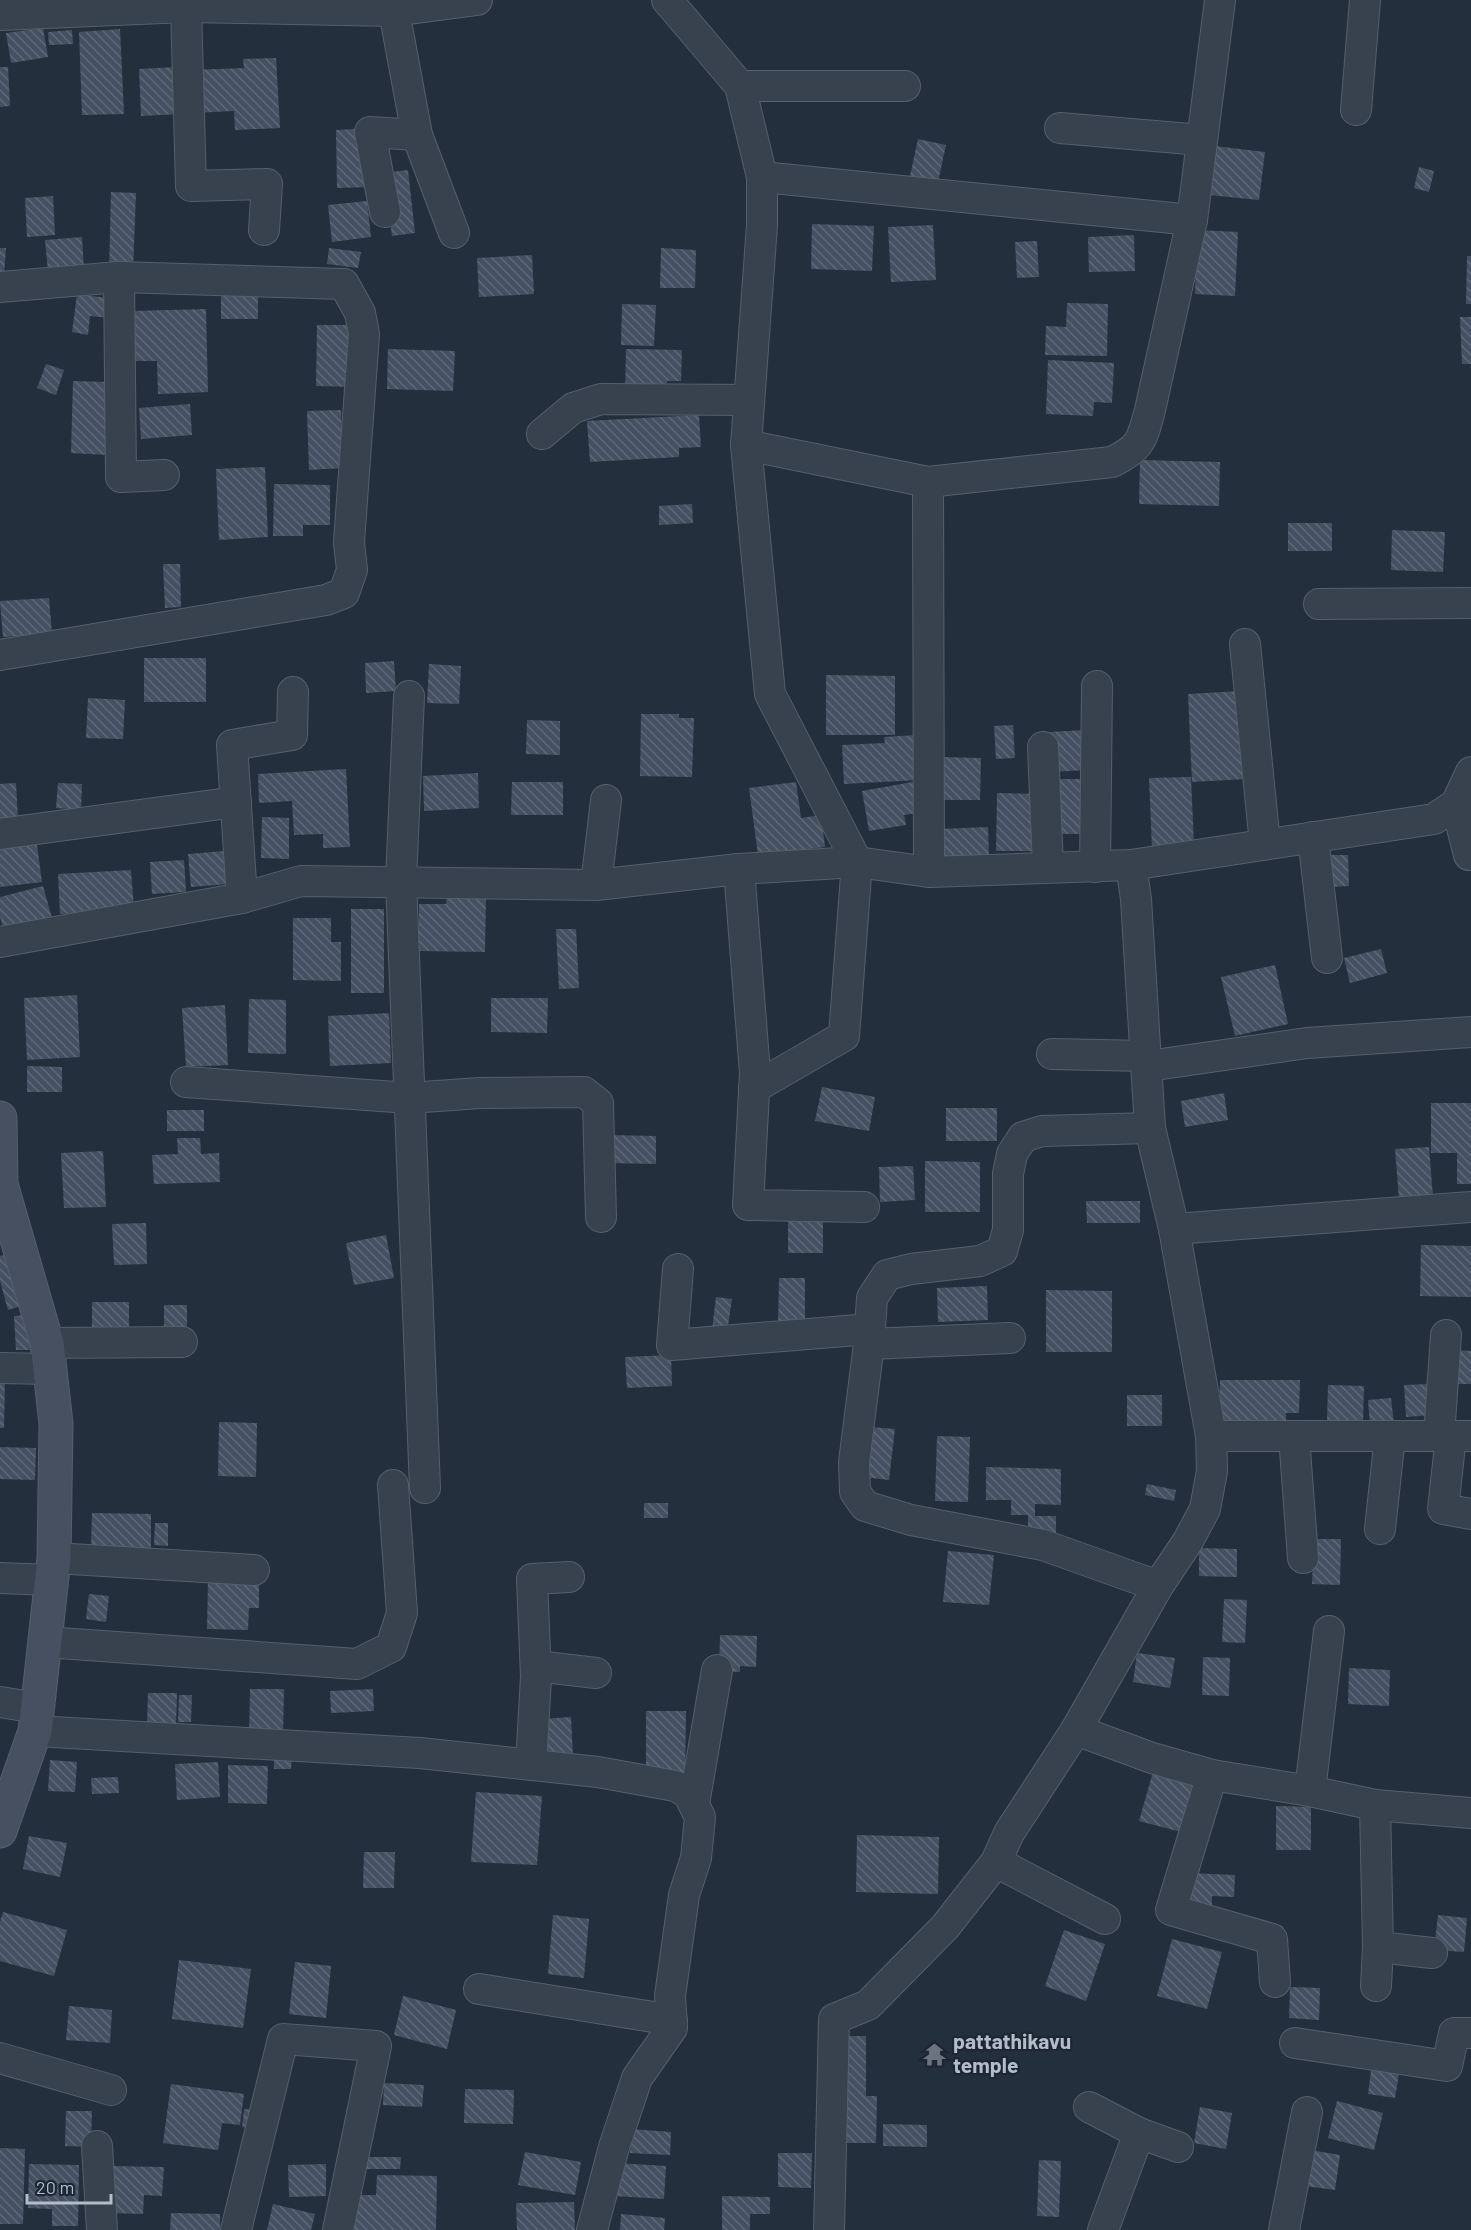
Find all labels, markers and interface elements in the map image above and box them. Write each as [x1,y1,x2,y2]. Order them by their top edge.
place label: pattathikavu temple [953,2028,1071,2077]
temple icon: pattathikavu temple [922,2041,948,2067]
scale bar [27,2167,111,2205]
text: 20 m [36,2176,74,2198]

